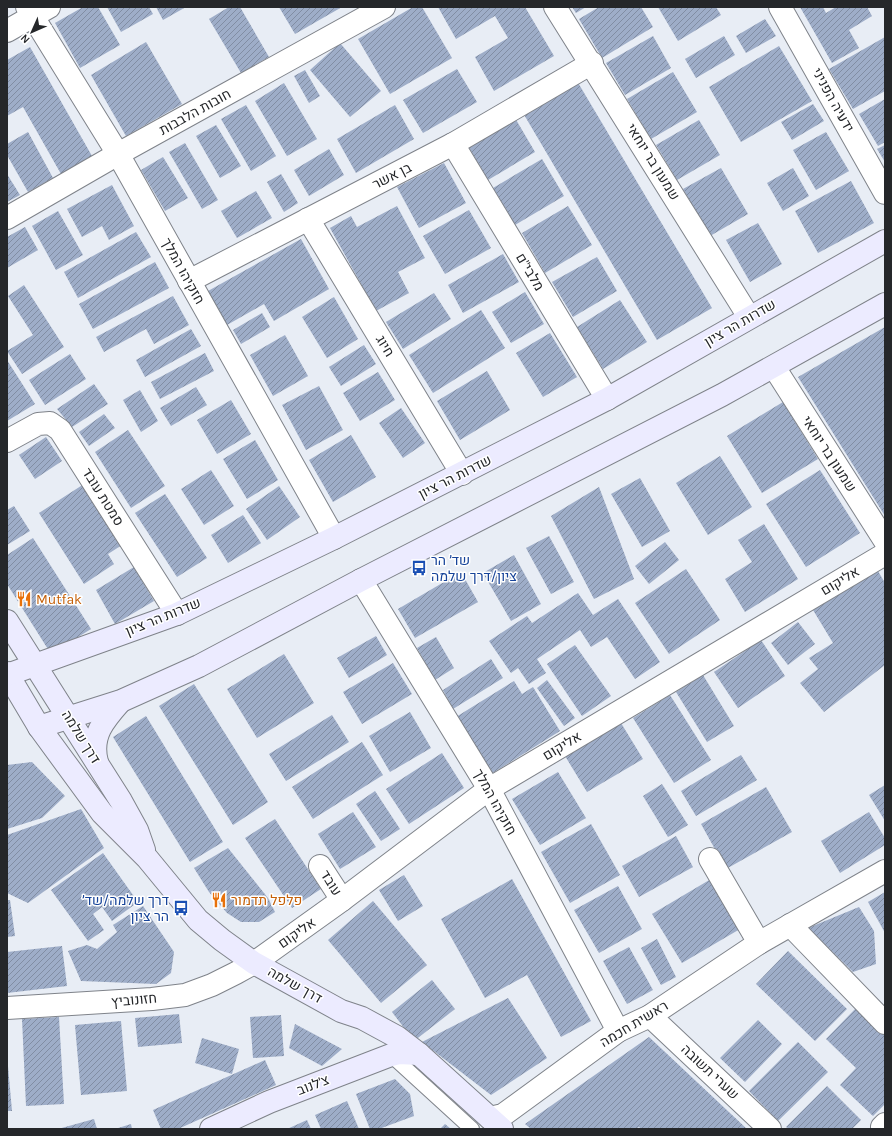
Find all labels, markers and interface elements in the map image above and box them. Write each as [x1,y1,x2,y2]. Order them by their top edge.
north arrow [12,12,52,52]
text: N [18,31,33,46]
street label: ידעיה הפניני [808,65,858,135]
street label: חובות הלבבות [156,85,234,139]
street label: שמעון בר יוחאי [623,121,683,203]
street label: בן אשר [370,159,415,193]
street label: חזקיהו המלך [158,235,208,307]
street label: מלבי"ם [512,250,548,294]
street label: שדרות הר ציון [701,296,779,350]
street label: חיוג [372,332,398,360]
street label: שמעון בר יוחאי [798,413,860,495]
street label: שדרות הר ציון [416,451,494,503]
street label: סמטת עובד [78,465,128,529]
place label: שד׳ הר ציון/דרך שלמה [431,552,517,585]
bus stop icon: שד׳ הר ציון/דרך שלמה [410,559,428,577]
street label: אליקום [818,563,862,599]
restaurant icon: Mutfak [15,590,33,608]
place label: Mutfak [36,591,82,608]
street label: שדרות הר ציון [123,594,203,640]
street label: דרך שלמה [58,707,104,767]
street label: אליקום [540,728,584,764]
street label: חזקיהו המלך [470,766,520,838]
street label: עובד [317,867,345,899]
restaurant icon: פלפל תדמור [210,891,228,909]
place label: דרך שלמה/שד׳ הר ציון [82,892,169,925]
place label: פלפל תדמור [231,892,302,909]
bus stop icon: דרך שלמה/שד׳ הר ציון [172,899,190,917]
street label: אליקום [275,914,319,952]
street label: דרך שלמה [265,963,325,1007]
street label: חזונוביץ [110,990,158,1010]
street label: ראשית חכמה [597,997,671,1051]
street label: שערי תשובה [677,1041,743,1103]
street label: צ'לנוב [294,1071,332,1099]

